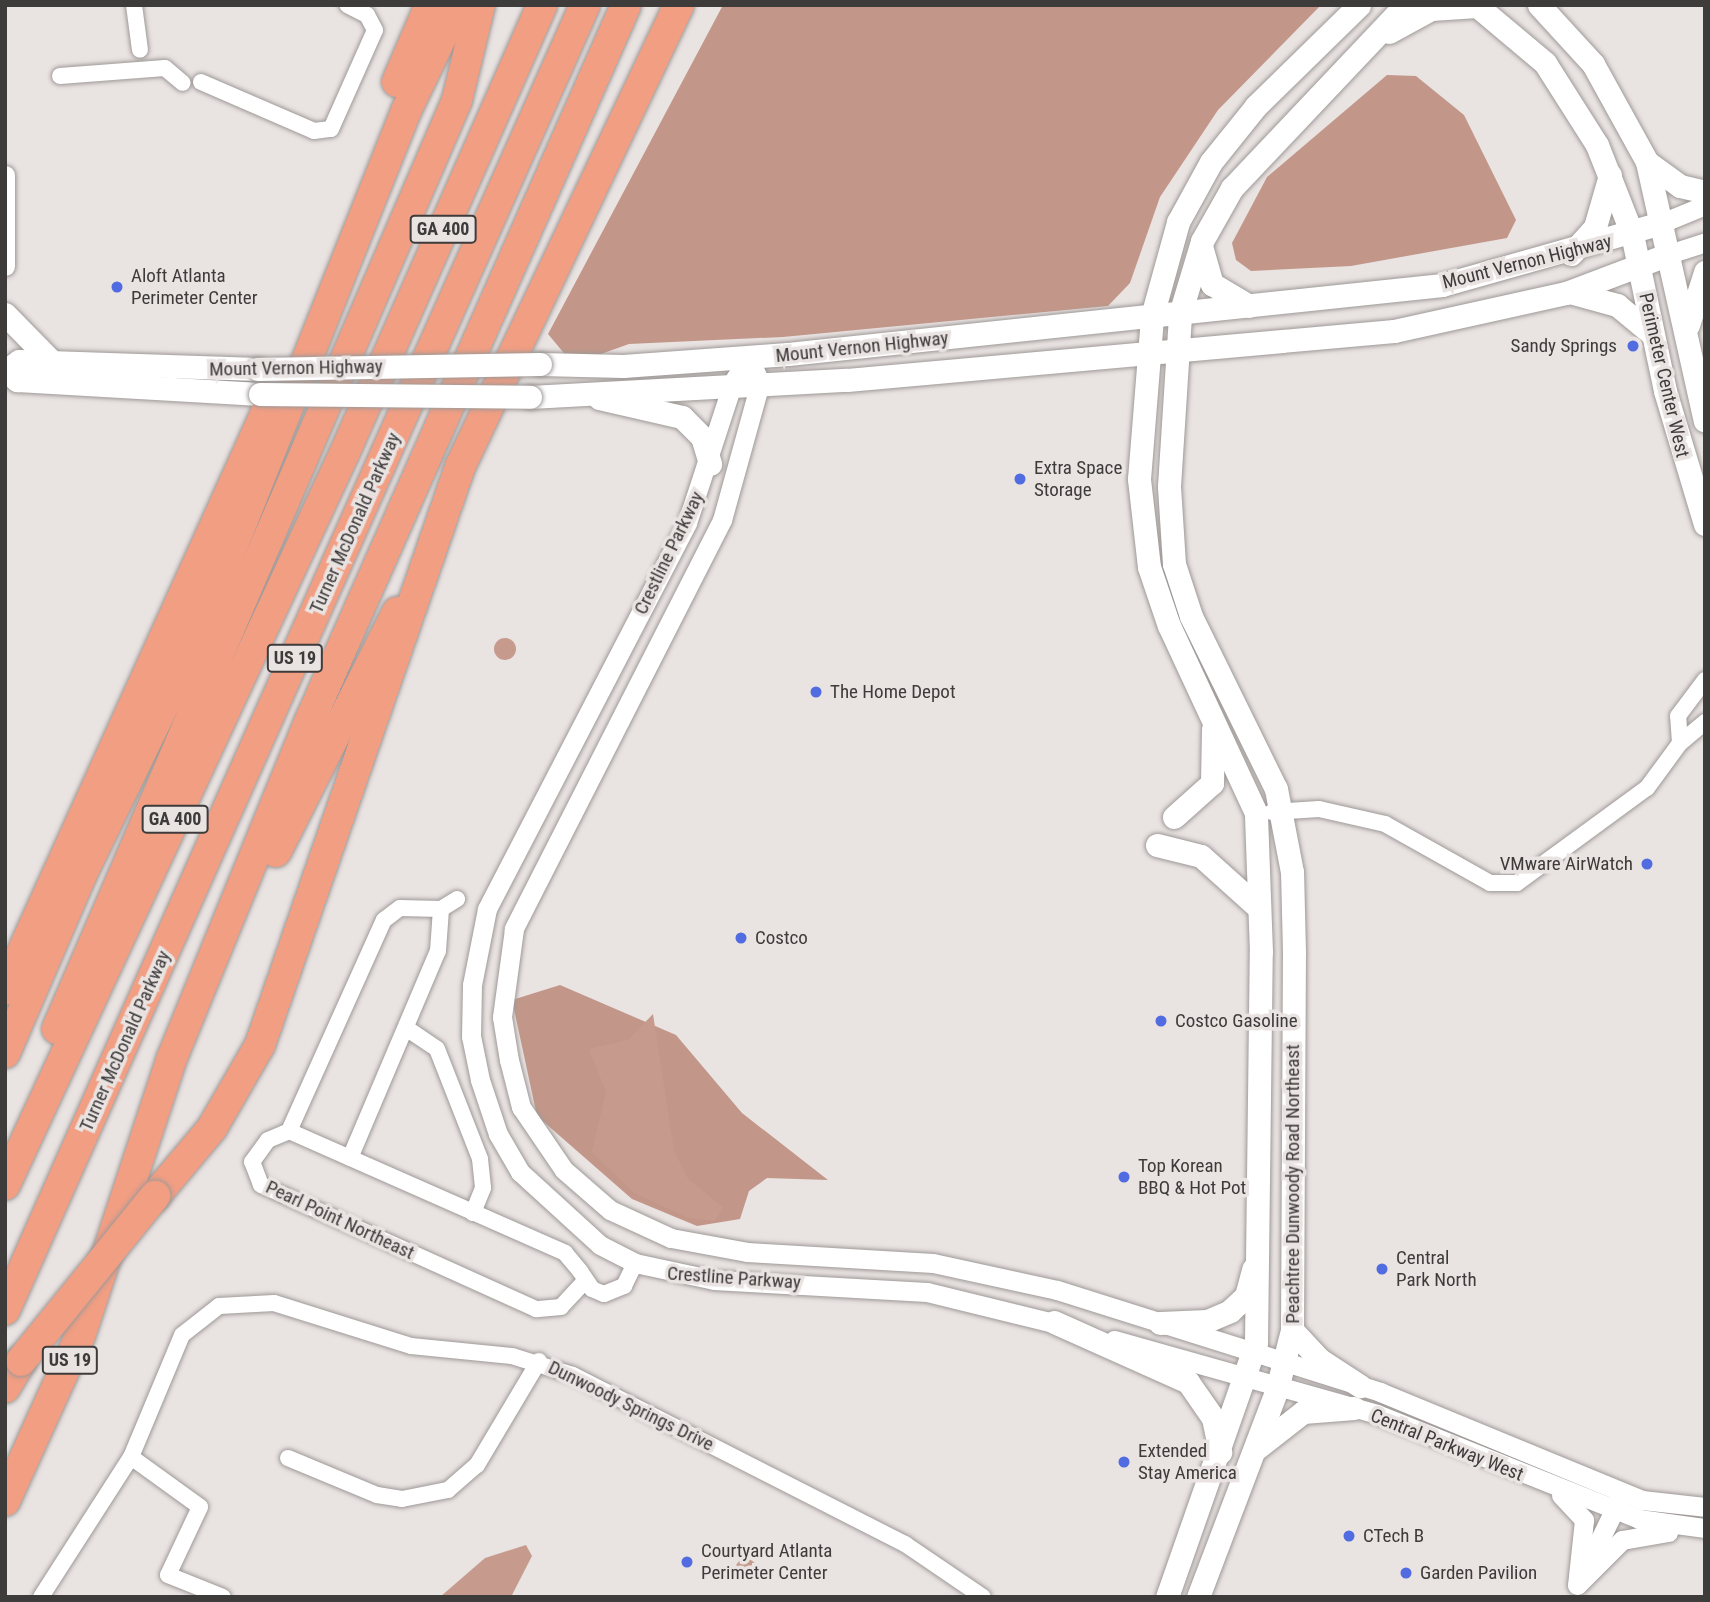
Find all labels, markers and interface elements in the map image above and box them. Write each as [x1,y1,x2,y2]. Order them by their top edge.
road number: GA 400 [408,214,478,244]
street label: Mount Vernon Highway [1440,230,1614,294]
place label: Aloft Atlanta Perimeter Center [131,265,258,309]
marker: Aloft Atlanta Perimeter Center [109,279,125,295]
street label: Perimeter Center West [1634,290,1694,460]
street label: Mount Vernon Highway [775,327,949,367]
place label: Sandy Springs [1511,335,1617,357]
marker: Sandy Springs [1623,336,1643,356]
street label: Mount Vernon Highway [209,355,383,381]
street label: Turner McDonald Parkway [305,429,405,617]
place label: Extra Space Storage [1034,457,1122,501]
marker: Extra Space Storage [1012,471,1028,487]
street label: Crestline Parkway [629,488,709,618]
road number: US 19 [265,644,325,672]
place label: The Home Depot [830,681,956,703]
marker: The Home Depot [808,684,824,700]
road number: GA 400 [140,804,210,834]
place label: VMware AirWatch [1500,853,1633,875]
marker: VMware AirWatch [1639,856,1655,872]
place label: Costco [755,927,808,949]
marker: Costco [733,930,749,946]
street label: Turner McDonald Parkway [75,947,175,1135]
place label: Costco Gasoline [1175,1010,1298,1032]
marker: Costco Gasoline [1153,1013,1169,1029]
street label: Peachtree Dunwoody Road Northeast [1282,1044,1304,1324]
place label: Top Korean BBQ & Hot Pot [1138,1155,1246,1199]
marker: Top Korean BBQ & Hot Pot [1116,1169,1132,1185]
street label: Pearl Point Northeast [262,1176,418,1264]
place label: Central Park North [1396,1247,1477,1291]
marker: Central Park North [1374,1261,1390,1277]
street label: Crestline Parkway [666,1262,802,1294]
road number: US 19 [40,1345,100,1374]
street label: Dunwoody Springs Drive [545,1356,717,1456]
street label: Central Parkway West [1367,1404,1527,1486]
place label: Extended Stay America [1138,1440,1237,1484]
marker: Extended Stay America [1116,1454,1132,1470]
place label: CTech B [1363,1525,1424,1547]
marker: CTech B [1341,1528,1357,1544]
place label: Courtyard Atlanta Perimeter Center [701,1540,832,1584]
marker: Courtyard Atlanta Perimeter Center [679,1554,695,1570]
place label: Garden Pavilion [1420,1562,1537,1584]
marker: Garden Pavilion [1398,1565,1414,1581]

